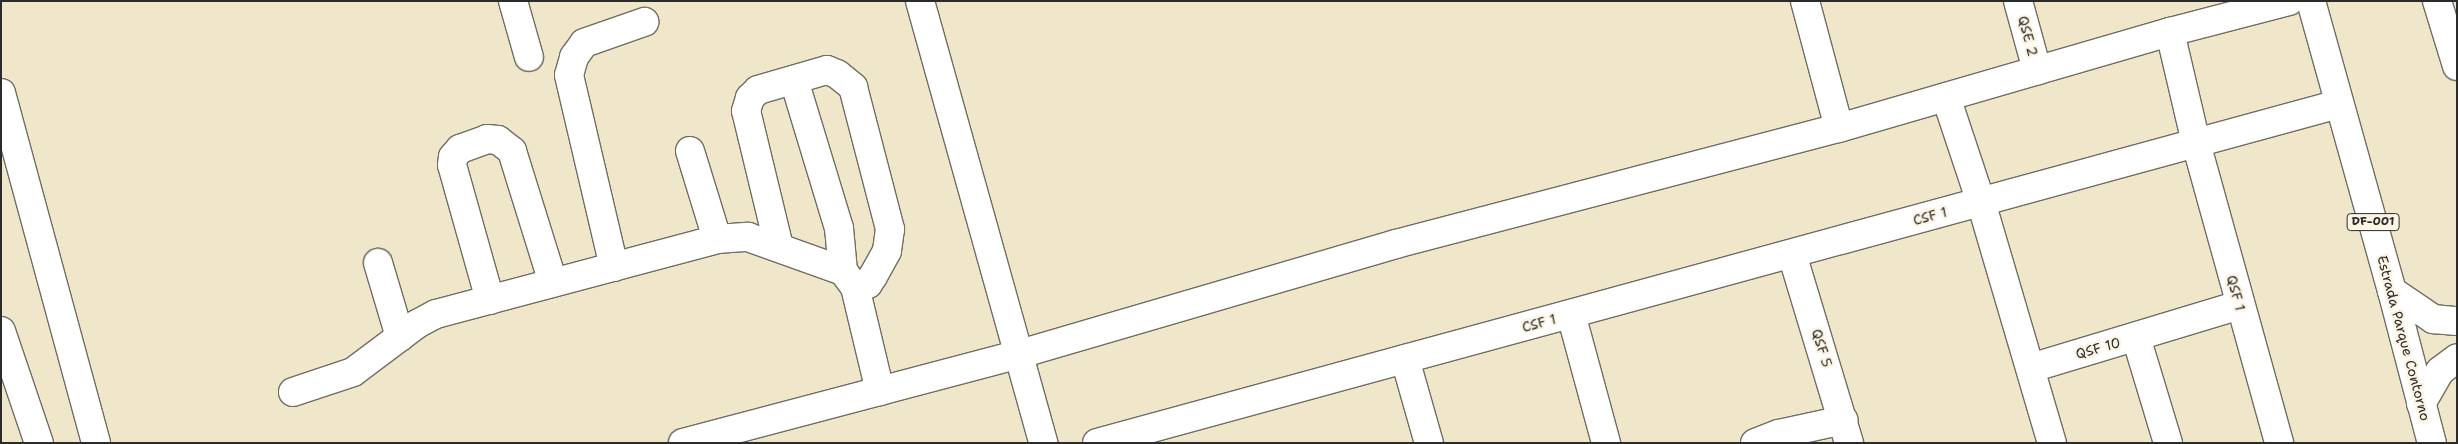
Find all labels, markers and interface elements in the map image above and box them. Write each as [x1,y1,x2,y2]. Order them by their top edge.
street label: QSE 2 [2015,14,2041,58]
street label: CSF 1 [1911,203,1949,229]
road number: DF-001 [2346,212,2400,232]
street label: Estrada Parque Contorno [2374,253,2434,423]
street label: QSF 1 [2223,273,2249,313]
street label: CSF 1 [1520,310,1558,336]
street label: QSF 5 [1808,327,1836,369]
street label: QSF 10 [2074,334,2122,362]

